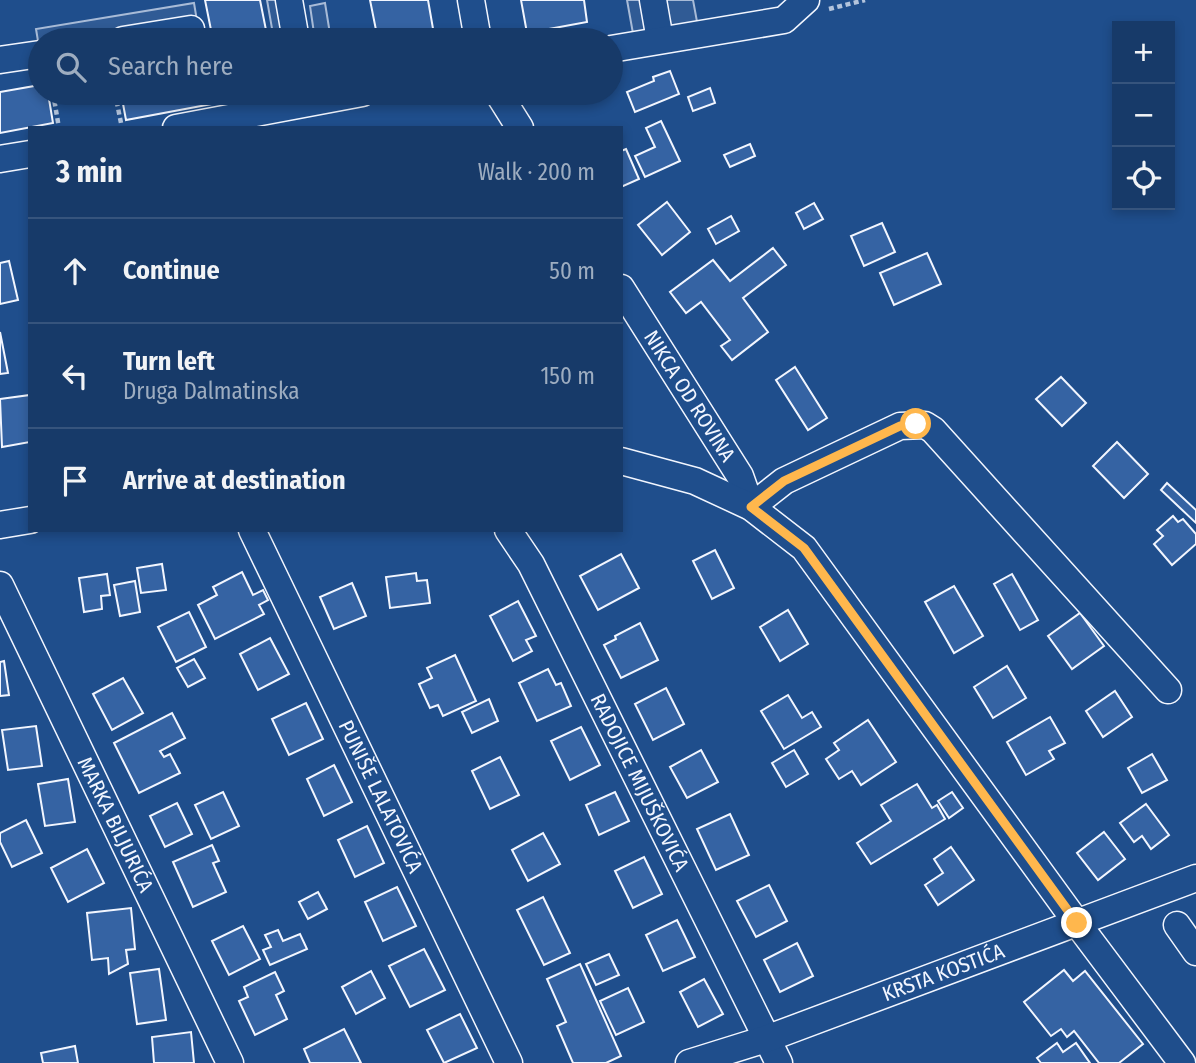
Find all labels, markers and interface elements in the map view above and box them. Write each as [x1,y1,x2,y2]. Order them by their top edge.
map controls [1112,21,1175,210]
button: + [1112,21,1175,84]
search box [28,28,623,105]
icon: search [52,48,90,86]
text: Search here [108,51,233,82]
button: − [1112,84,1175,147]
button: locate [1112,147,1175,210]
text: 3 min [56,154,123,190]
text: Walk · 200 m [478,158,595,186]
icon: ahead [56,252,94,290]
text: Continue [123,255,220,286]
text: 50 m [549,257,595,285]
street label: NIKCA OD ROVINA [638,326,741,467]
text: Turn left [123,346,215,377]
icon: left [56,357,94,395]
text: 150 m [540,362,595,390]
text: Druga Dalmatinska [123,377,300,405]
route start [900,408,931,439]
icon: arrive [56,462,94,500]
text: Arrive at destination [123,465,346,496]
street label: RADOJICE MIJUŠKOVIĆA [585,689,695,876]
street label: PUNIŠE LALATOVIĆA [333,716,428,877]
street label: MARKA BILJURIĆA [72,753,159,897]
route end [1061,907,1092,938]
street label: KRSTA KOSTIĆA [879,938,1008,1007]

